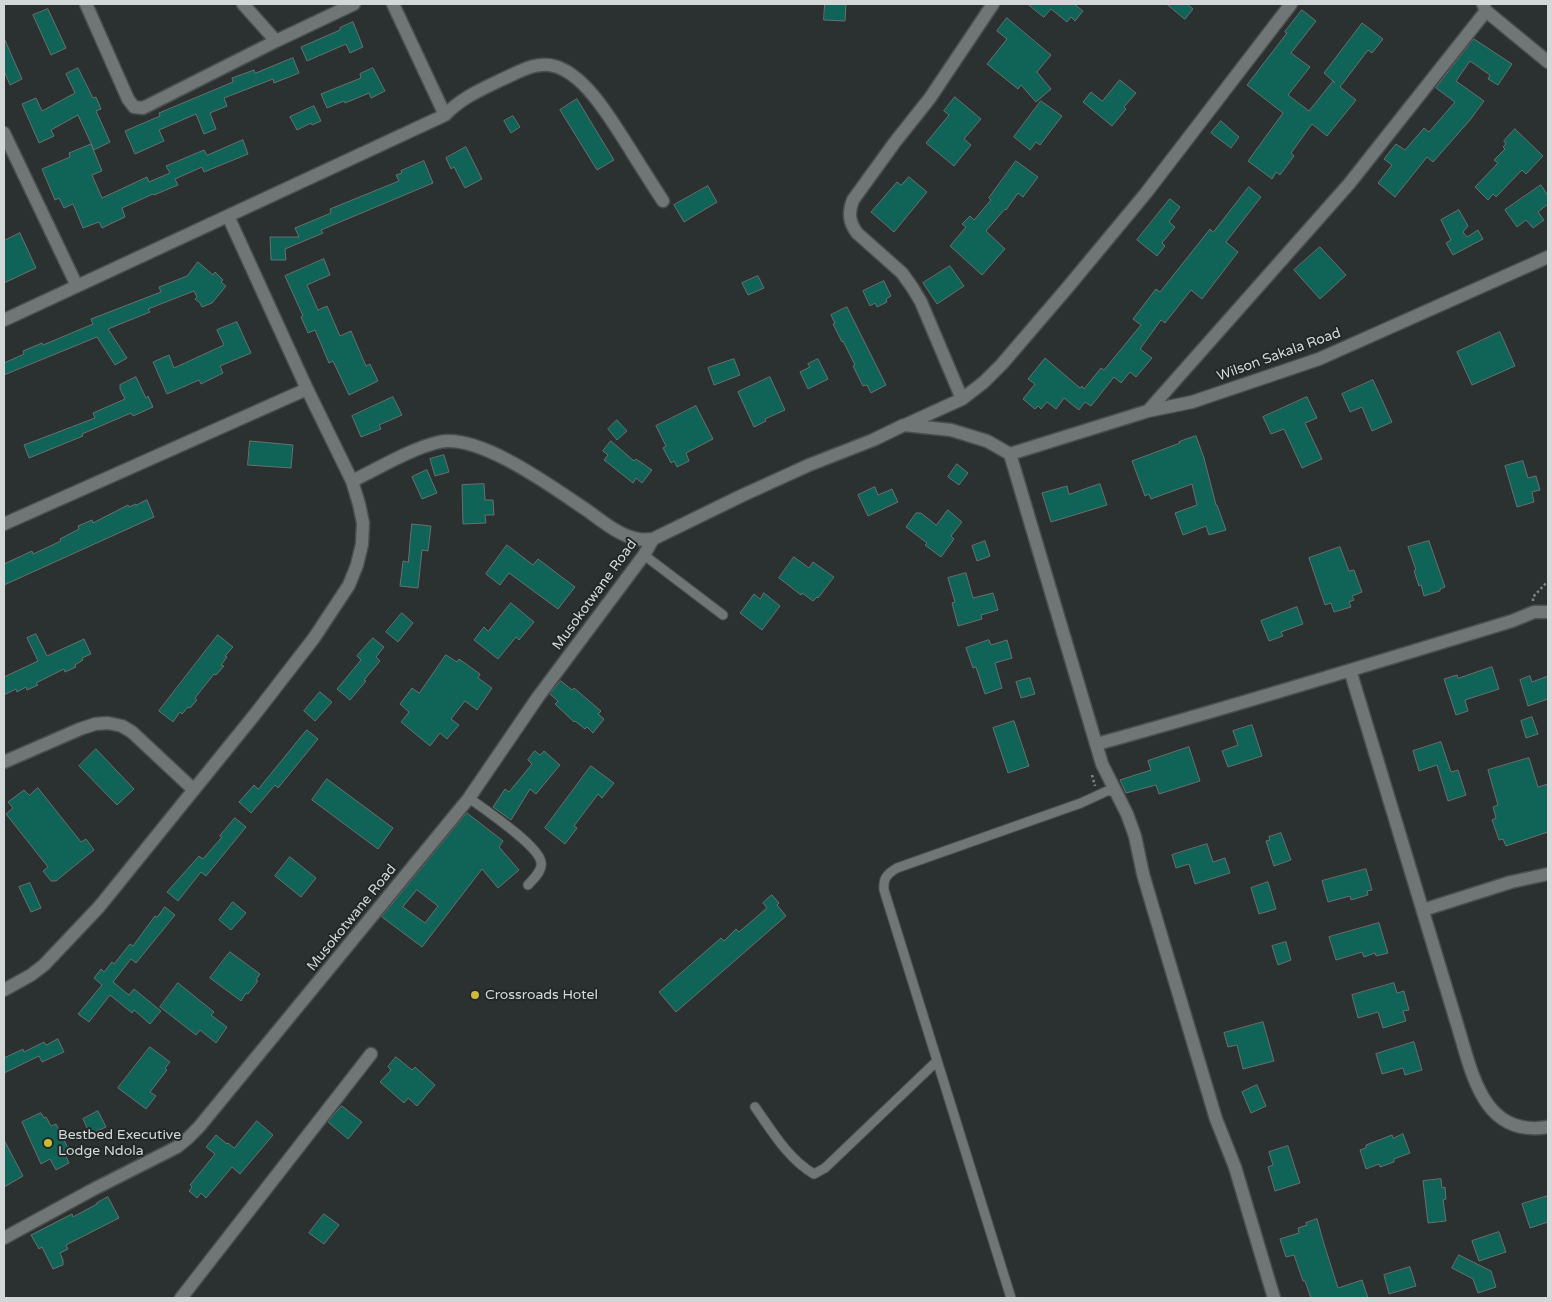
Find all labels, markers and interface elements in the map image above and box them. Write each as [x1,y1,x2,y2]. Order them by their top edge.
street label: Wilson Sakala Road [1215,325,1343,385]
street label: Musokotwane Road [549,536,641,654]
street label: Musokotwane Road [304,861,400,975]
place label: Crossroads Hotel [485,987,598,1003]
marker: Crossroads Hotel [469,989,481,1001]
place label: Bestbed Executive Lodge Ndola [58,1127,181,1160]
marker: Bestbed Executive Lodge Ndola [42,1137,54,1149]

